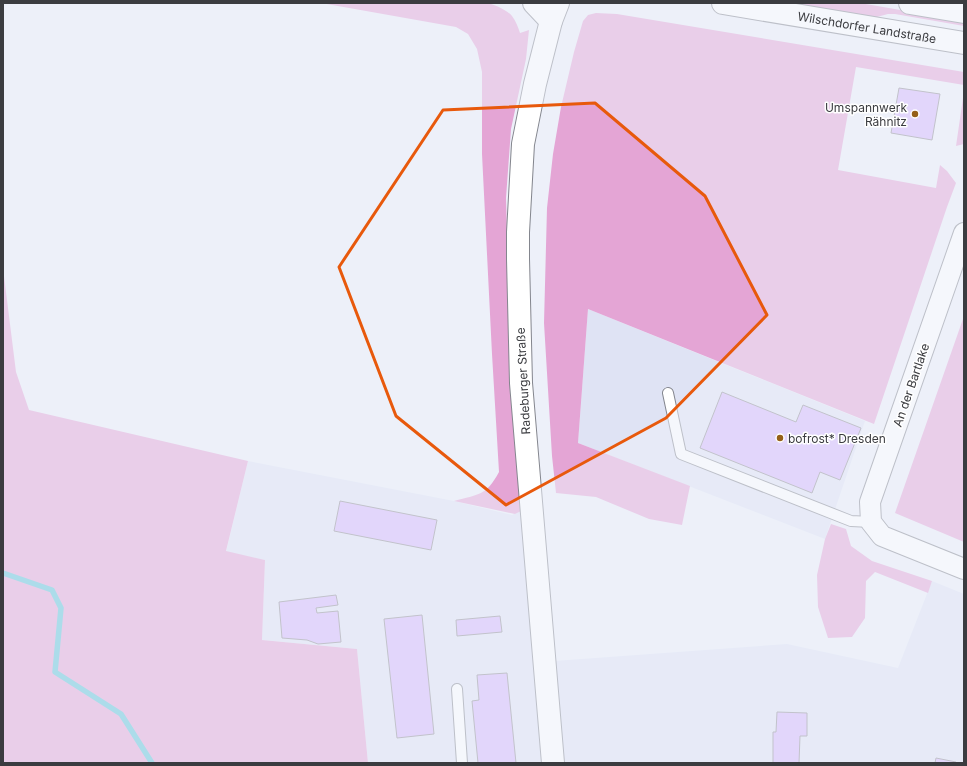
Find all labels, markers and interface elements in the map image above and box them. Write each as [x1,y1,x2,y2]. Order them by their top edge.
street label: Wilschdorfer Landstraße [797,8,937,46]
place label: Umspannwerk Rähnitz [825,100,907,129]
marker: Umspannwerk Rähnitz [910,109,920,119]
street label: Radeburger Straße [513,327,533,435]
street label: An der Bartlake [890,341,932,429]
place label: bofrost* Dresden [788,431,886,446]
marker: bofrost* Dresden [775,433,785,443]

